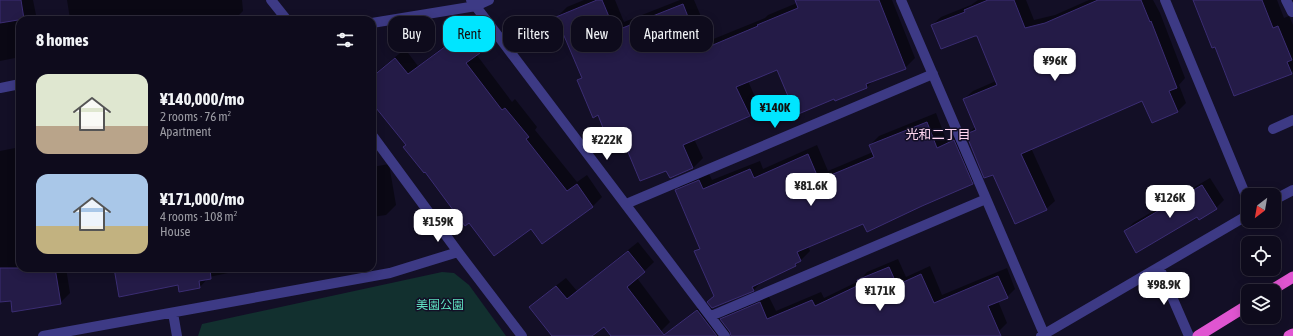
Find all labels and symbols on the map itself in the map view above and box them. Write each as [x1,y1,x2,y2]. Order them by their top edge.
pin: ¥96K [1031,48,1079,82]
pin: ¥140K [747,95,803,129]
pin: ¥222K [579,127,635,161]
district label: 光和二丁目 [905,127,971,142]
pin: ¥81.6K [778,173,844,207]
pin: ¥126K [1142,185,1198,219]
north arrow [1241,188,1281,228]
pin: ¥159K [410,209,466,243]
pin: ¥98.9K [1131,272,1197,306]
pin: ¥171K [852,278,908,312]
park label: 美園公園 [416,298,464,312]

